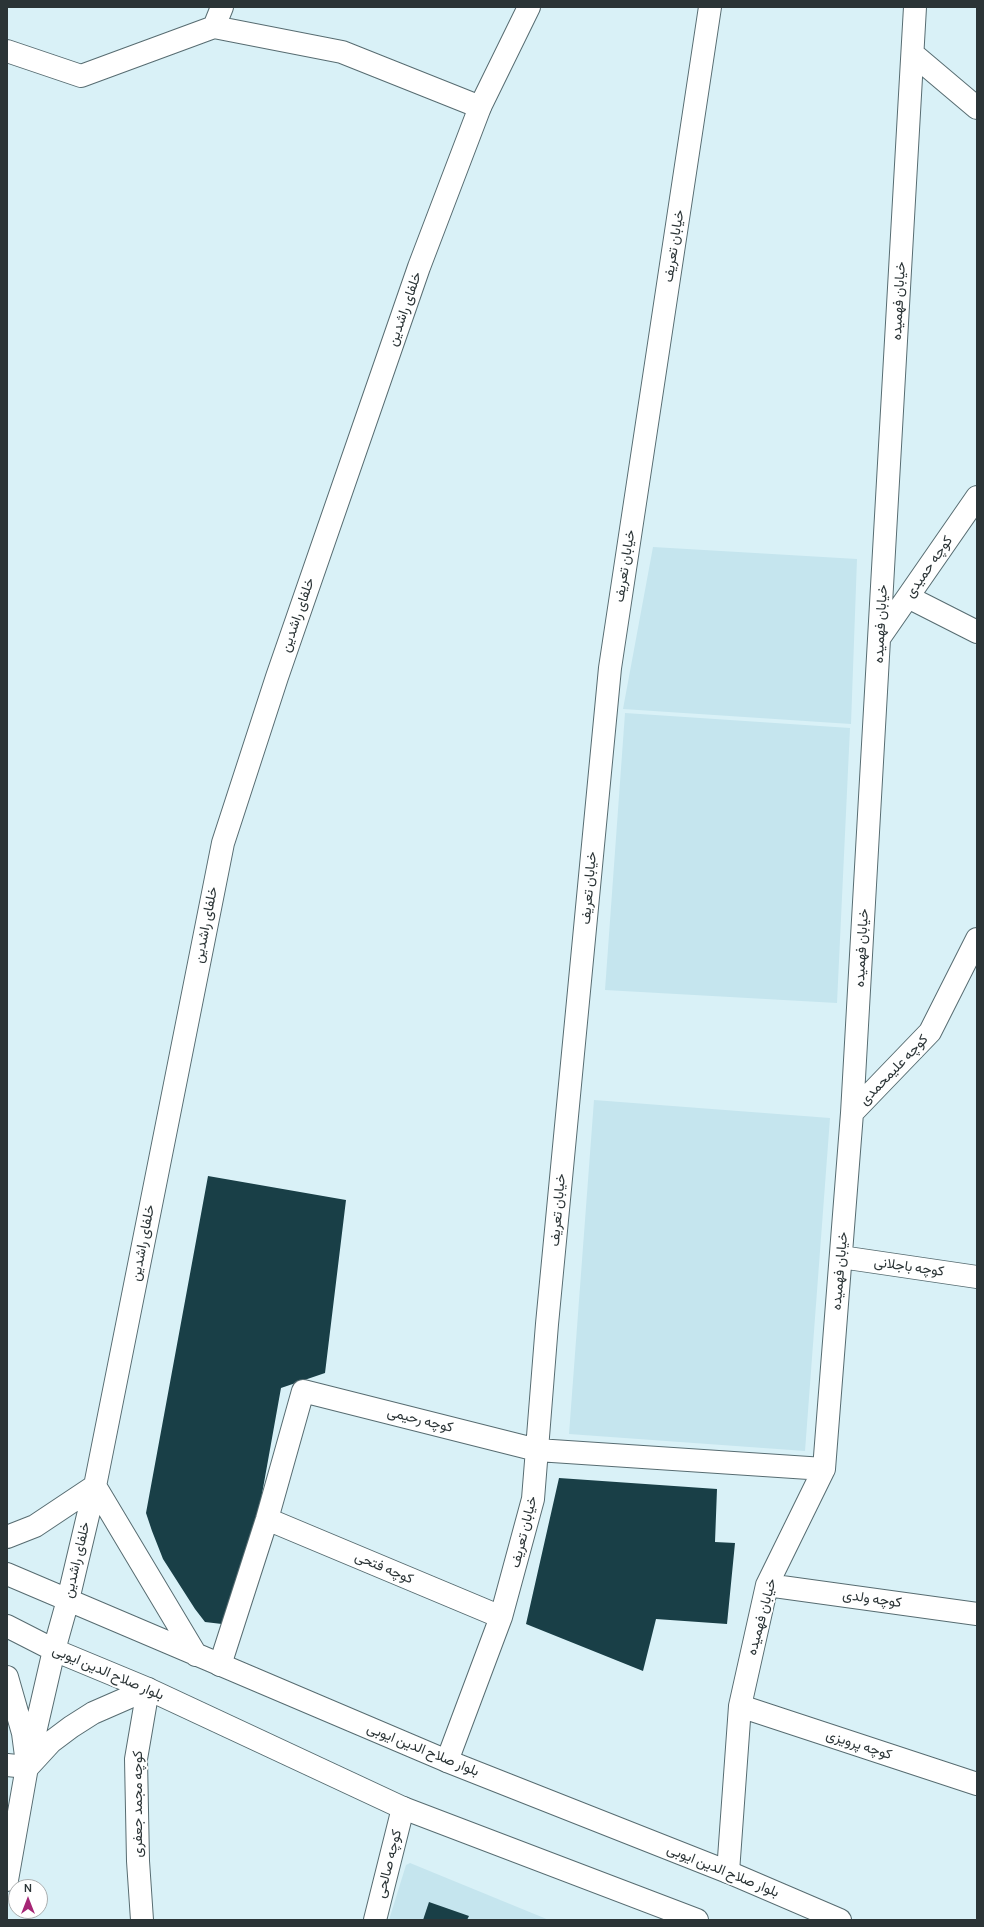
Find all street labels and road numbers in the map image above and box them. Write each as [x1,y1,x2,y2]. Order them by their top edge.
street label: خیابان تعریف [660,209,688,283]
street label: خیابان فهمیده [889,261,909,341]
street label: خلفای راشدین [384,270,426,348]
street label: خیابان تعریف [611,529,639,603]
street label: کوچه حمیدی [902,533,956,601]
street label: خلفای راشدین [277,576,319,654]
street label: خیابان فهمیده [871,584,891,664]
street label: خیابان تعریف [577,851,601,925]
street label: خلفای راشدین [190,885,222,965]
street label: خیابان فهمیده [852,908,872,988]
street label: کوچه علیمحمدی [856,1031,932,1109]
street label: خیابان تعریف [546,1173,570,1247]
street label: خلفای راشدین [127,1203,159,1283]
street label: خیابان فهمیده [828,1231,852,1311]
street label: کوچه باجلانی [873,1254,945,1280]
street label: کوچه رحیمی [385,1404,455,1436]
street label: خیابان تعریف [507,1494,541,1570]
street label: خلفای راشدین [60,1520,94,1600]
street label: کوچه فتحی [352,1548,416,1588]
street label: خیابان فهمیده [744,1577,780,1657]
street label: کوچه ولدی [841,1587,903,1611]
street label: بلوار صلاح الدین ایوبی [50,1642,166,1704]
street label: بلوار صلاح الدین ایوبی [364,1720,482,1780]
street label: کوچه پرویزی [824,1726,894,1764]
street label: کوچه مجمد جعفری [130,1751,146,1857]
street label: کوچه صالحی [372,1828,406,1900]
street label: بلوار صلاح الدین ایوبی [664,1841,782,1901]

